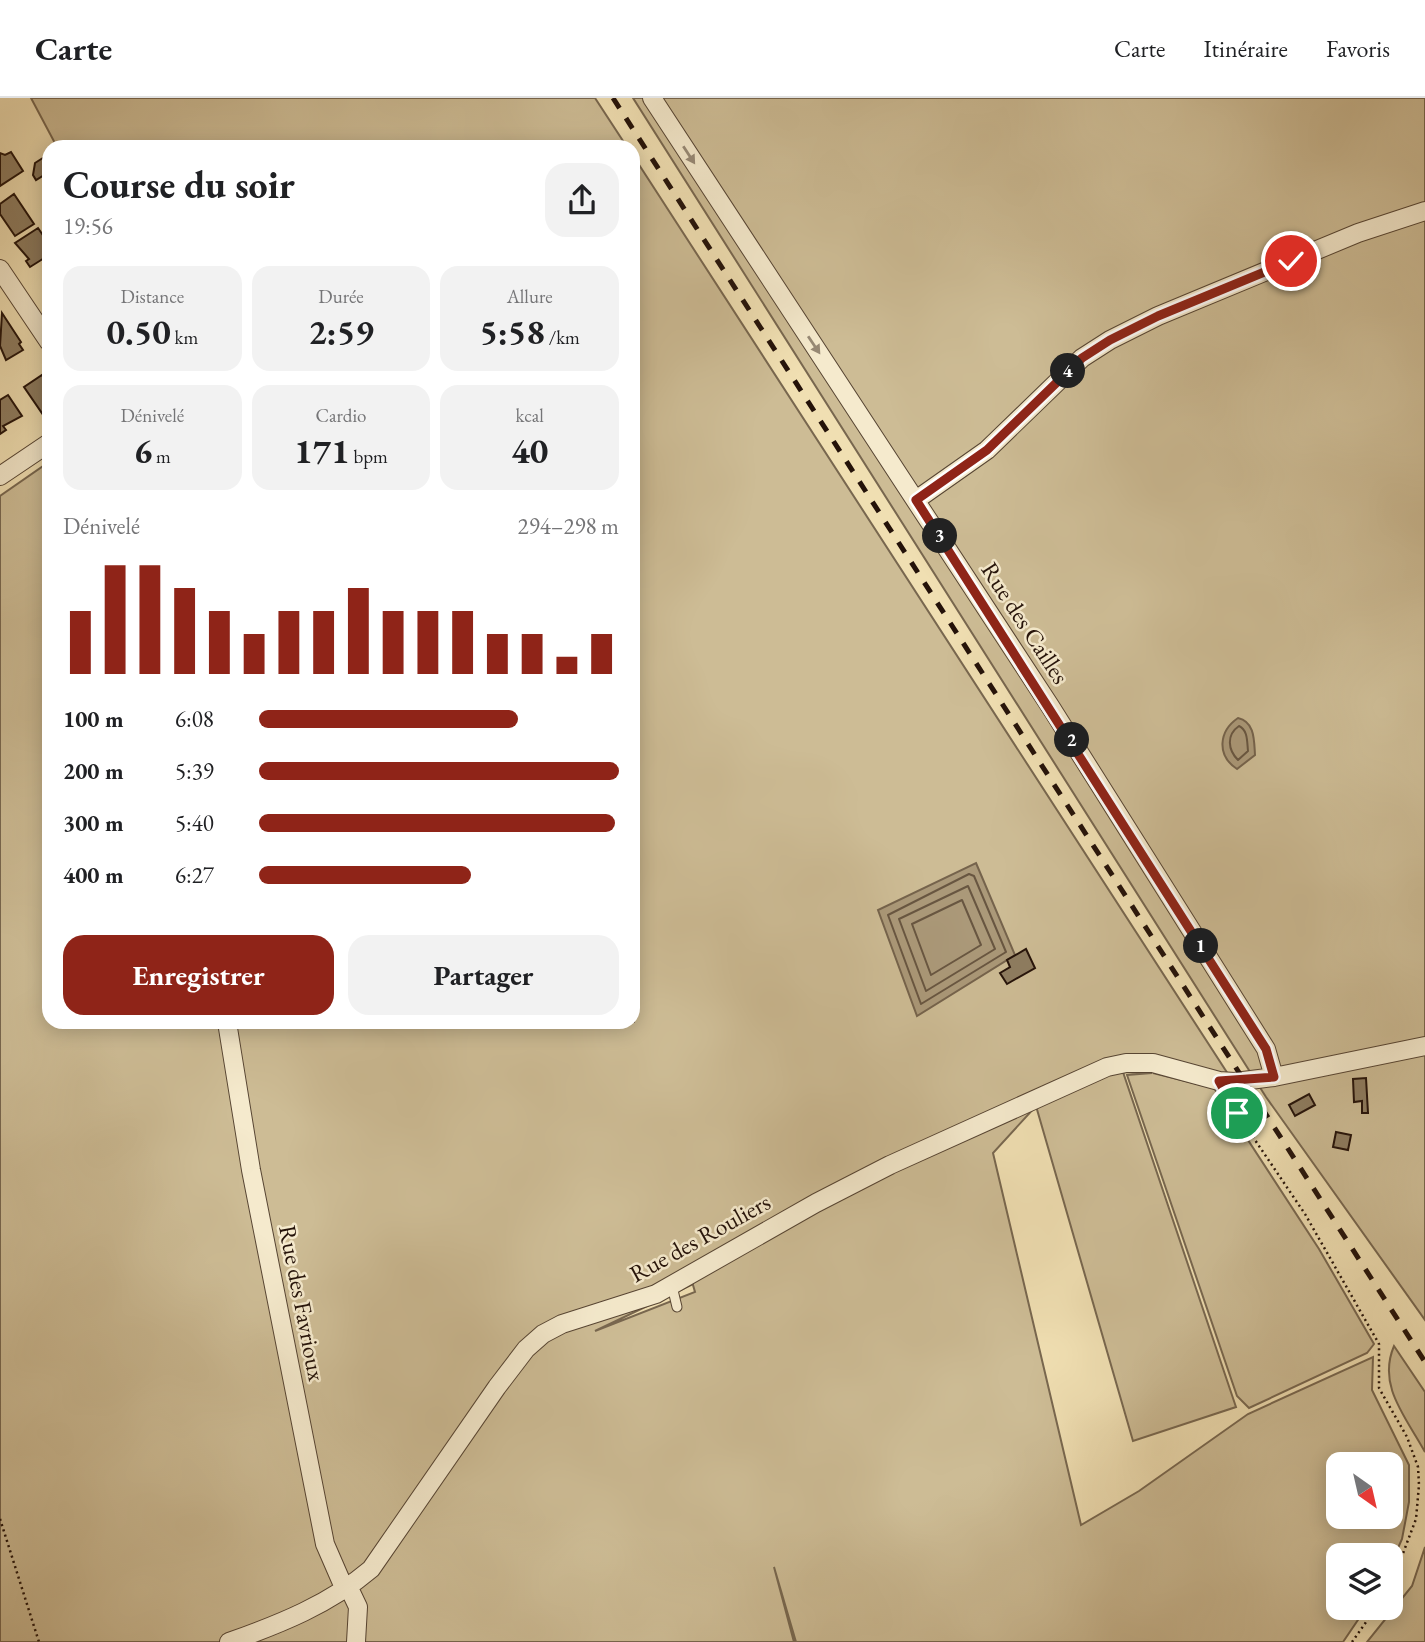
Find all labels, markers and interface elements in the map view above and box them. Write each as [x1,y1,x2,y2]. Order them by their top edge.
text: Carte [35,27,112,70]
text: Carte [1114,33,1165,64]
text: Itinéraire [1203,33,1288,64]
text: Favoris [1326,33,1390,64]
one-way arrow [683,146,696,165]
text: Course du soir [63,160,295,209]
button: share [545,163,619,237]
text: 19:56 [63,211,113,241]
pin [1261,231,1321,291]
icon: check [1272,242,1310,280]
text: Distance [121,284,184,309]
text: Durée [318,284,364,309]
text: Allure [507,284,553,309]
text: 0.50 [106,309,171,354]
text: 2:59 [308,309,374,354]
text: 5:58 [479,309,545,354]
text: km [171,325,198,350]
text: /km [545,325,580,350]
one-way arrow [807,336,820,355]
pin: 4 [1050,354,1086,388]
text: 4 [1062,358,1073,383]
text: Dénivelé [121,403,184,428]
text: Cardio [315,403,367,428]
text: kcal [515,403,544,428]
text: 6 [134,428,152,473]
text: 171 [294,428,350,473]
text: 40 [511,428,548,473]
text: m [152,444,171,469]
text: bpm [350,444,388,469]
text: Dénivelé [63,511,140,541]
text: 294–298 m [518,511,619,541]
pin: 3 [922,518,958,554]
text: 3 [934,523,945,548]
street label: Rue des Cailles [975,556,1076,690]
text: 100 m [63,704,124,734]
text: 6:08 [175,704,214,734]
pin: 2 [1054,722,1090,758]
text: 2 [1066,727,1077,752]
text: 200 m [63,756,124,786]
text: 5:39 [175,756,214,786]
text: 300 m [63,808,124,838]
text: 5:40 [175,808,214,838]
text: 400 m [63,860,124,890]
text: 6:27 [175,860,214,890]
pin: 1 [1184,928,1218,964]
text: 1 [1195,933,1206,958]
button: Enregistrer [63,935,334,1015]
button: Partager [348,935,619,1015]
pin [1207,1083,1267,1143]
icon: arrive [1218,1094,1256,1132]
street label: Rue des Rouliers [624,1186,776,1289]
street label: Rue des Favrioux [272,1222,333,1384]
north arrow [1326,1452,1404,1530]
map controls [1326,1452,1403,1620]
button: layers [1326,1543,1403,1620]

